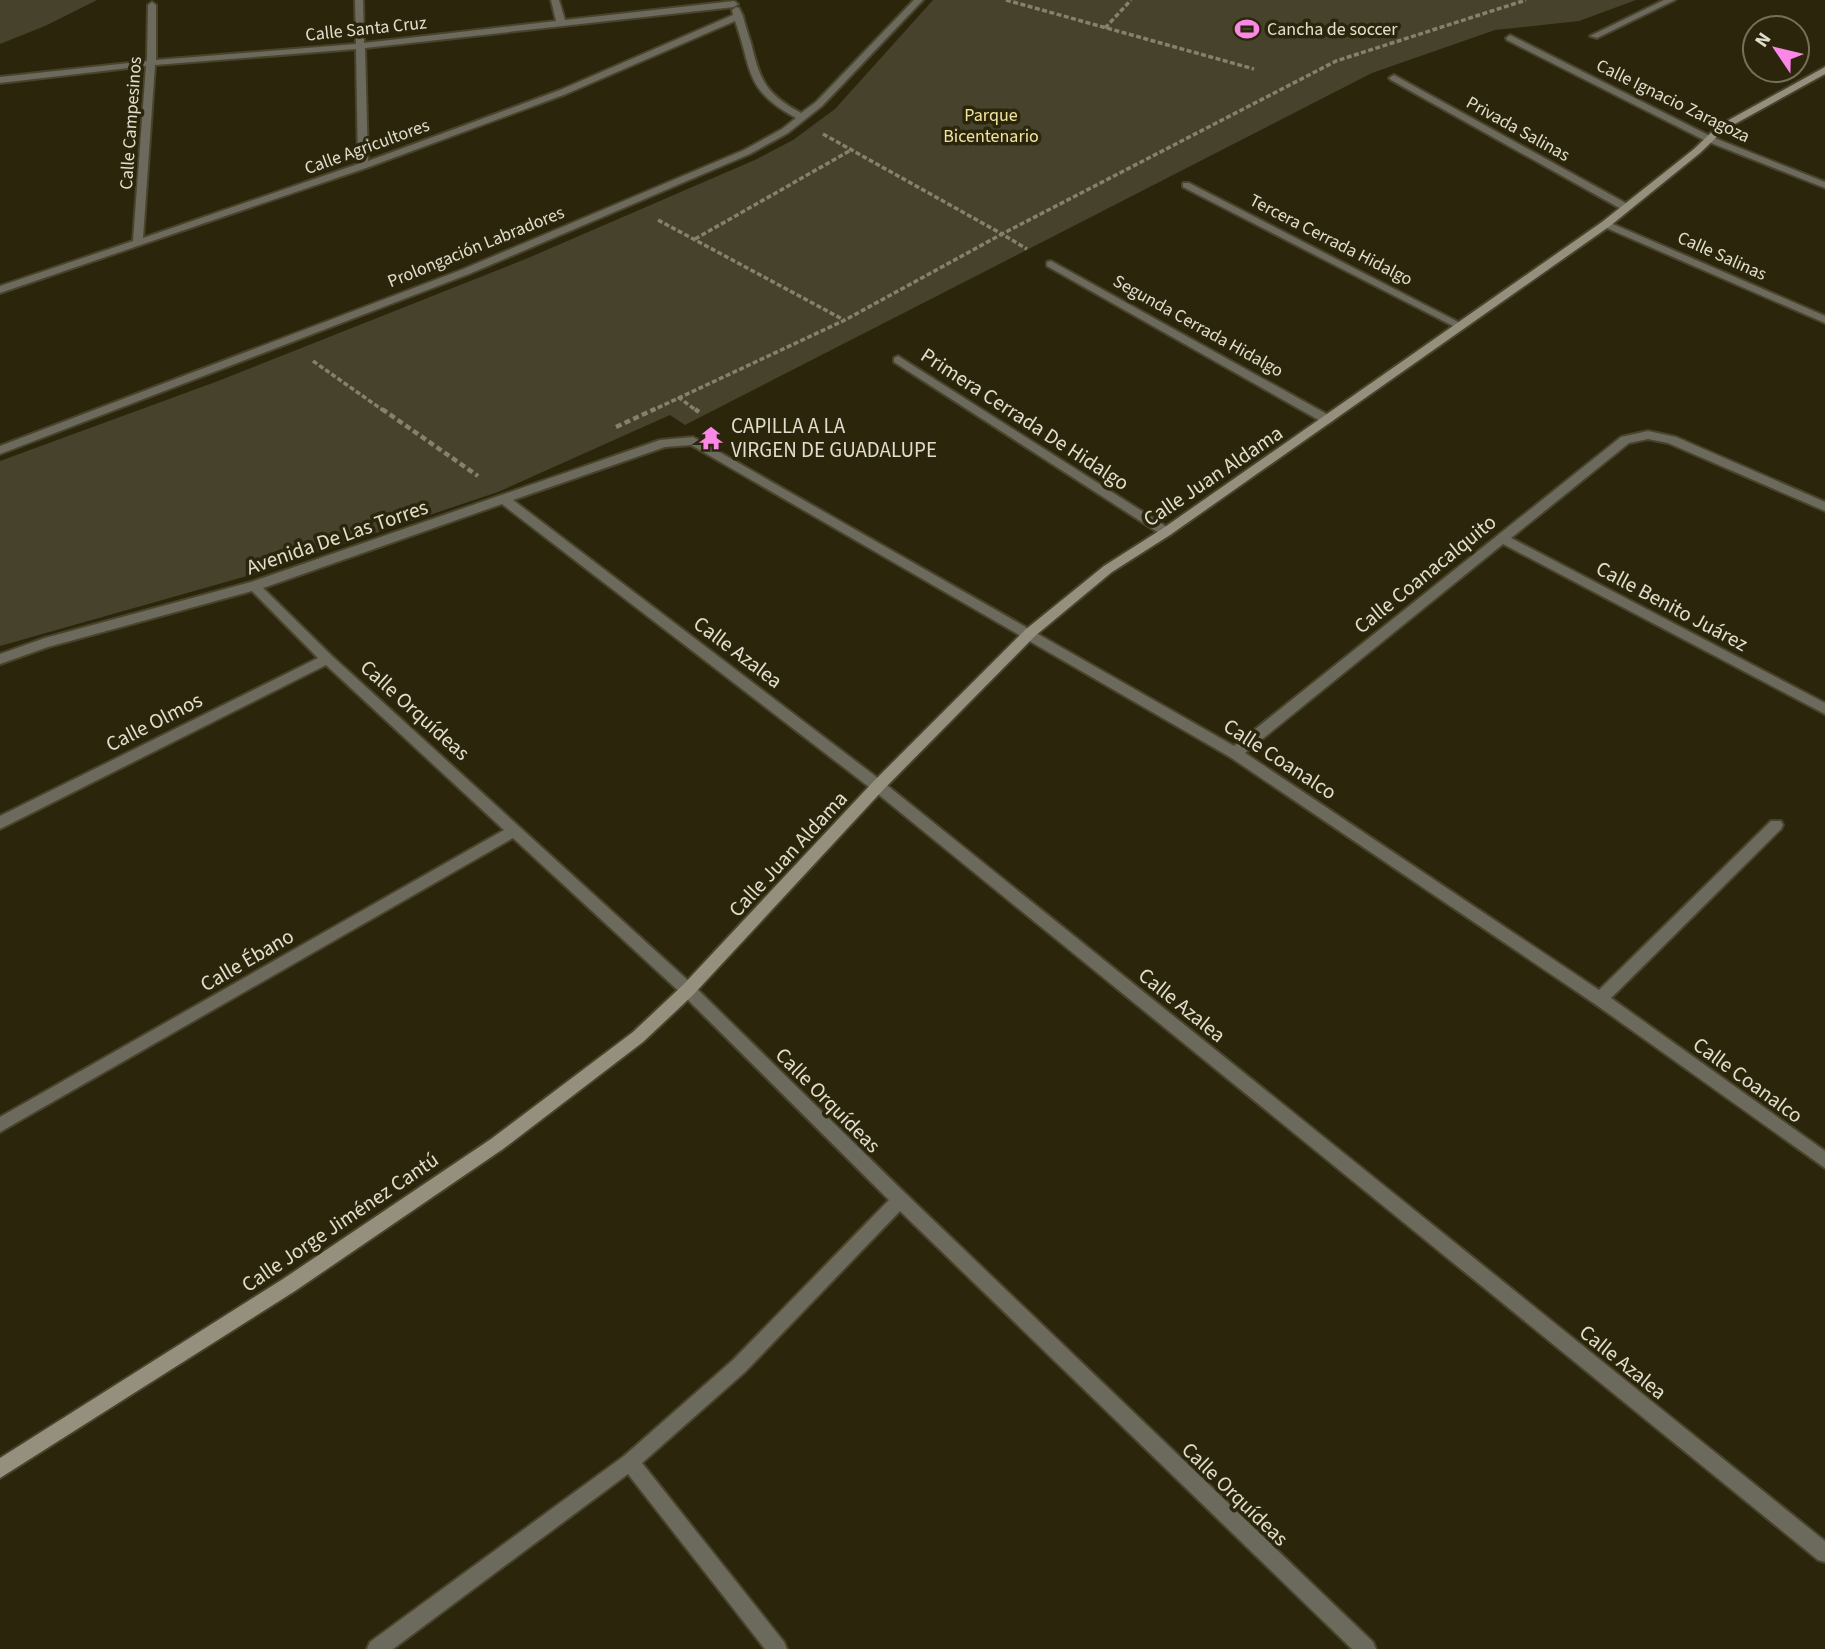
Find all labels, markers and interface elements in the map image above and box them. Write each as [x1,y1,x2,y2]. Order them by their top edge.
street label: Calle Santa Cruz [304,10,428,48]
north arrow [1741,14,1811,84]
sports icon: Cancha de soccer [1233,15,1261,43]
place label: Cancha de soccer [1267,17,1398,42]
text: N [1749,27,1778,53]
street label: Calle Ignacio Zaragoza [1592,53,1754,149]
street label: Calle Campesinos [114,56,148,190]
street label: Privada Salinas [1462,90,1574,168]
park label: Parque Bicentenario [943,103,1039,149]
street label: Calle Agricultores [301,113,433,181]
street label: Tercera Cerrada Hidalgo [1245,188,1417,292]
street label: Prolongación Labradores [384,200,568,294]
street label: Calle Salinas [1673,225,1771,287]
street label: Segunda Cerrada Hidalgo [1108,269,1288,383]
street label: Primera Cerrada De Hidalgo [915,340,1135,498]
place label: CAPILLA A LA VIRGEN DE GUADALUPE [731,411,937,465]
street label: Calle Juan Aldama [1137,418,1289,534]
temple icon: CAPILLA A LA VIRGEN DE GUADALUPE [697,424,725,452]
street label: Avenida De Las Torres [242,492,432,582]
street label: Calle Coanacalquito [1347,507,1503,641]
street label: Calle Benito Juárez [1591,553,1753,659]
street label: Calle Azalea [687,609,789,695]
street label: Calle Orquídeas [354,653,477,768]
street label: Calle Olmos [101,685,208,759]
street label: Calle Coanalco [1218,711,1342,807]
street label: Calle Juan Aldama [722,784,854,924]
street label: Calle Ébano [195,921,299,999]
street label: Calle Azalea [1132,960,1232,1050]
street label: Calle Coanalco [1687,1030,1809,1130]
street label: Calle Orquídeas [768,1040,888,1160]
street label: Calle Jorge Jiménez Cantú [235,1145,445,1299]
street label: Calle Azalea [1573,1317,1673,1407]
street label: Calle Orquídeas [1175,1435,1295,1553]

